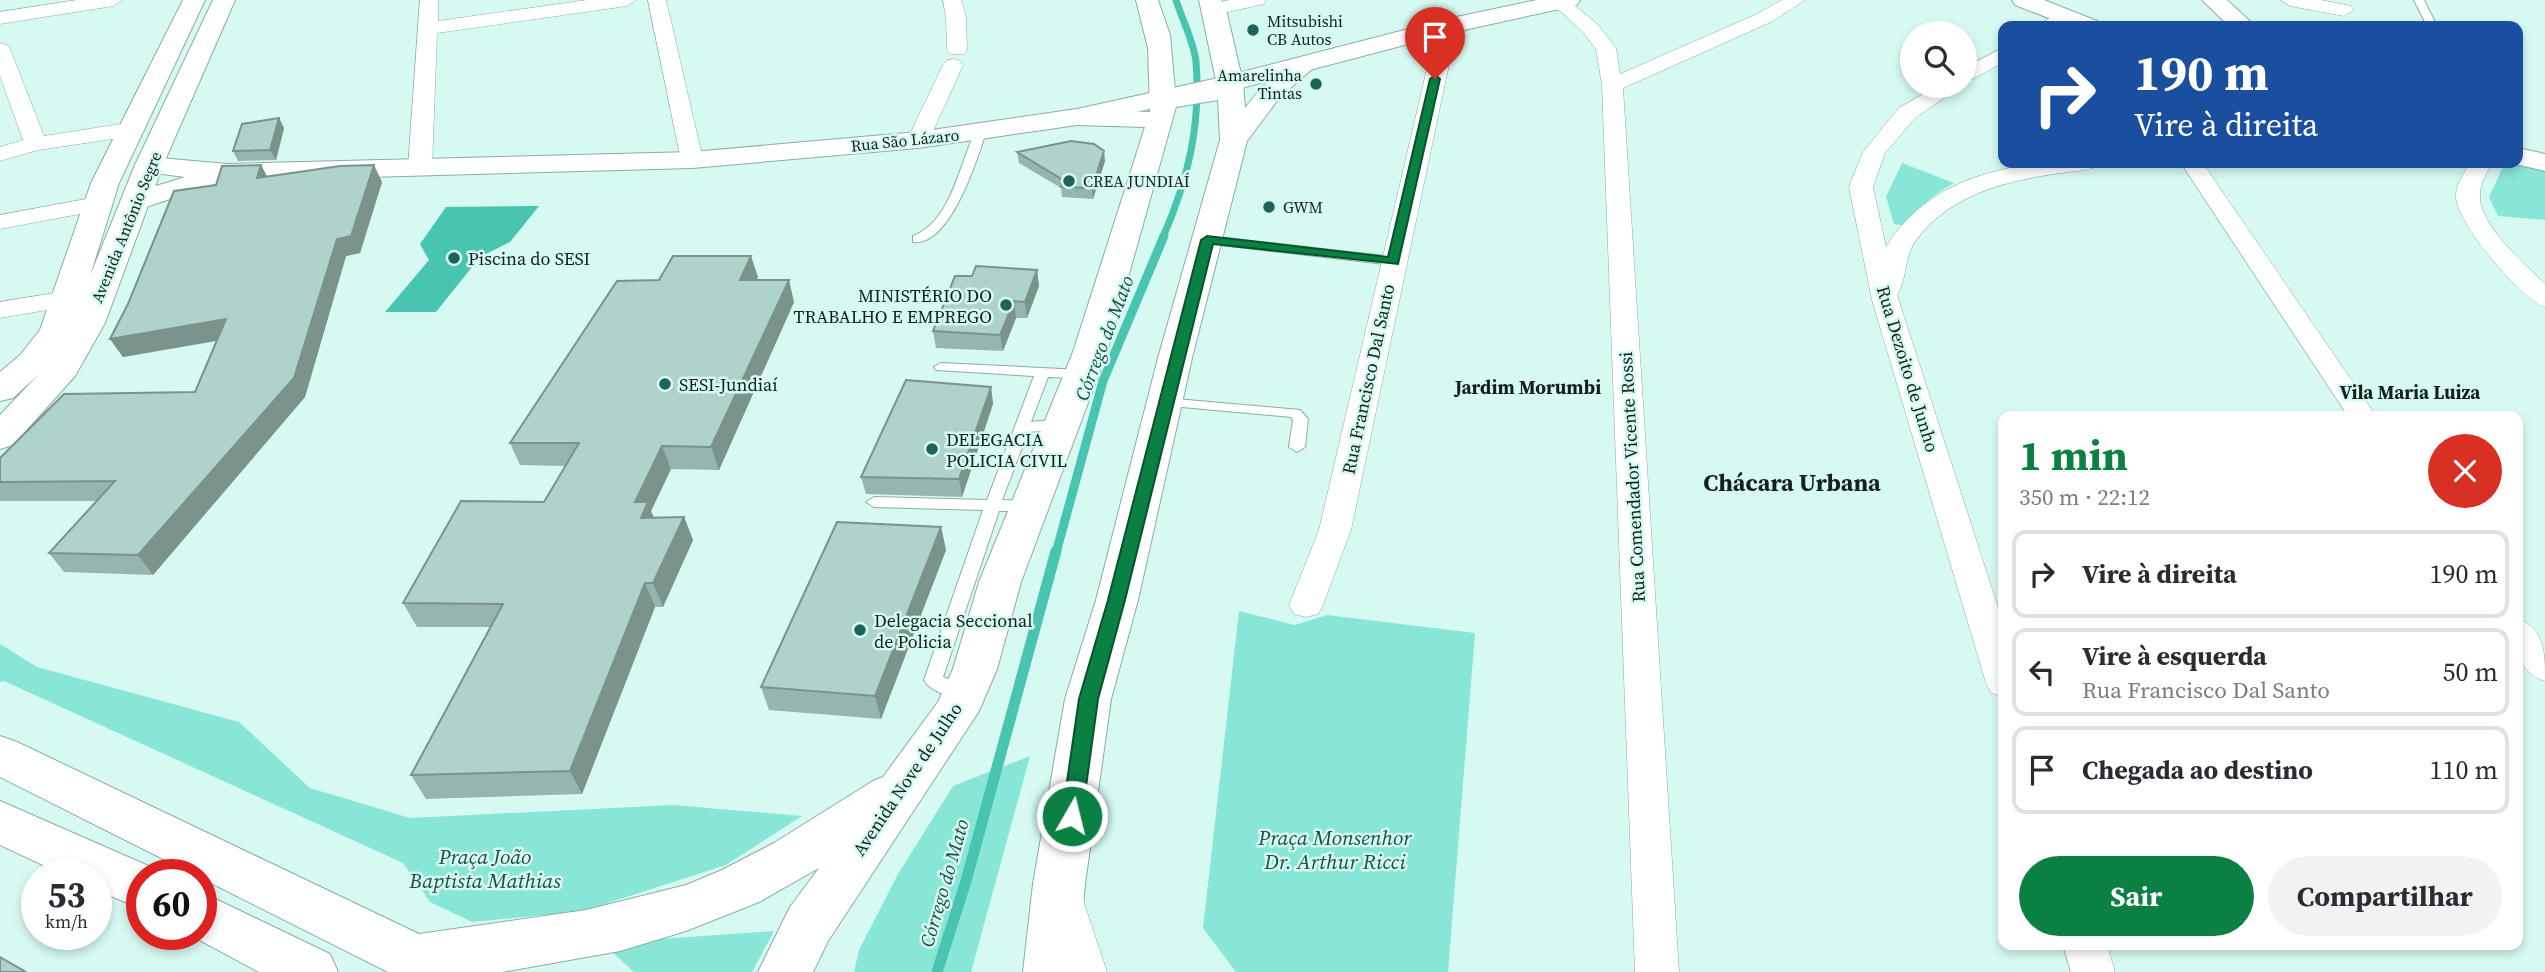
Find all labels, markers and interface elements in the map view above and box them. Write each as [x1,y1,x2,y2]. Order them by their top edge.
pin [1405,7,1465,79]
place label: Mitsubishi CB Autos [1267,10,1343,50]
icon: arrive [1416,18,1454,56]
map controls [1900,21,1977,98]
button: search [1900,21,1977,98]
marker: Mitsubishi CB Autos [1245,22,1261,38]
text: 190 m [2134,39,2269,106]
icon: right [2019,49,2110,140]
place label: Amarelinha Tintas [1217,64,1303,104]
marker: Amarelinha Tintas [1308,76,1324,92]
text: Vire à direita [2134,103,2318,147]
street label: Rua São Lázaro [850,123,960,157]
street label: Avenida Antônio Segre [86,148,166,306]
place label: CREA JUNDIAÍ [1083,170,1190,192]
marker: CREA JUNDIAÍ [1061,173,1077,189]
place label: GWM [1283,196,1323,218]
marker: GWM [1261,199,1277,215]
place label: Piscina do SESI [468,246,590,271]
marker: Piscina do SESI [446,250,462,266]
water label: Córrego do Mato [1068,272,1140,404]
street label: Rua Francisco Dal Santo [1336,281,1400,476]
place label: MINISTÉRIO DO TRABALHO E EMPREGO [794,283,992,329]
street label: Rua Dezoito de Junho [1871,283,1945,455]
marker: MINISTÉRIO DO TRABALHO E EMPREGO [998,297,1014,313]
street label: Rua Comendador Vicente Rossi [1613,351,1651,603]
place label: SESI-Jundiaí [679,372,778,397]
district label: Jardim Morumbi [1454,374,1601,400]
marker: SESI-Jundiaí [657,376,673,392]
district label: Vila Maria Luiza [2340,379,2481,405]
text: 1 min [2019,426,2128,484]
place label: DELEGACIA POLICIA CIVIL [946,427,1067,473]
button: close [2428,434,2502,508]
marker: DELEGACIA POLICIA CIVIL [924,441,940,457]
district label: Chácara Urbana [1703,466,1881,499]
text: 350 m · 22:12 [2019,481,2150,513]
icon: right [2023,555,2061,593]
text: Vire à direita [2082,556,2237,592]
text: 190 m [2430,556,2498,592]
place label: Delegacia Seccional de Policia [874,608,1033,654]
marker: Delegacia Seccional de Policia [852,622,868,638]
text: Vire à esquerda [2082,638,2267,674]
icon: left [2023,653,2061,691]
text: 50 m [2443,654,2498,690]
text: Rua Francisco Dal Santo [2082,674,2330,706]
street label: Avenida Nove de Julho [846,697,968,861]
icon: arrive [2023,751,2061,789]
text: Chegada ao destino [2082,752,2313,788]
text: 110 m [2430,752,2498,788]
position arrow [1035,779,1109,853]
water label: Córrego do Mato [913,816,975,950]
park label: Praça Monsenhor Dr. Arthur Ricci [1257,823,1412,876]
park label: Praça João Baptista Mathias [408,842,561,895]
button: Sair [2019,856,2254,936]
button: Compartilhar [2268,856,2502,936]
speed limit sign: 60 [126,859,217,950]
text: 53 [48,871,85,919]
text: km/h [45,909,88,934]

